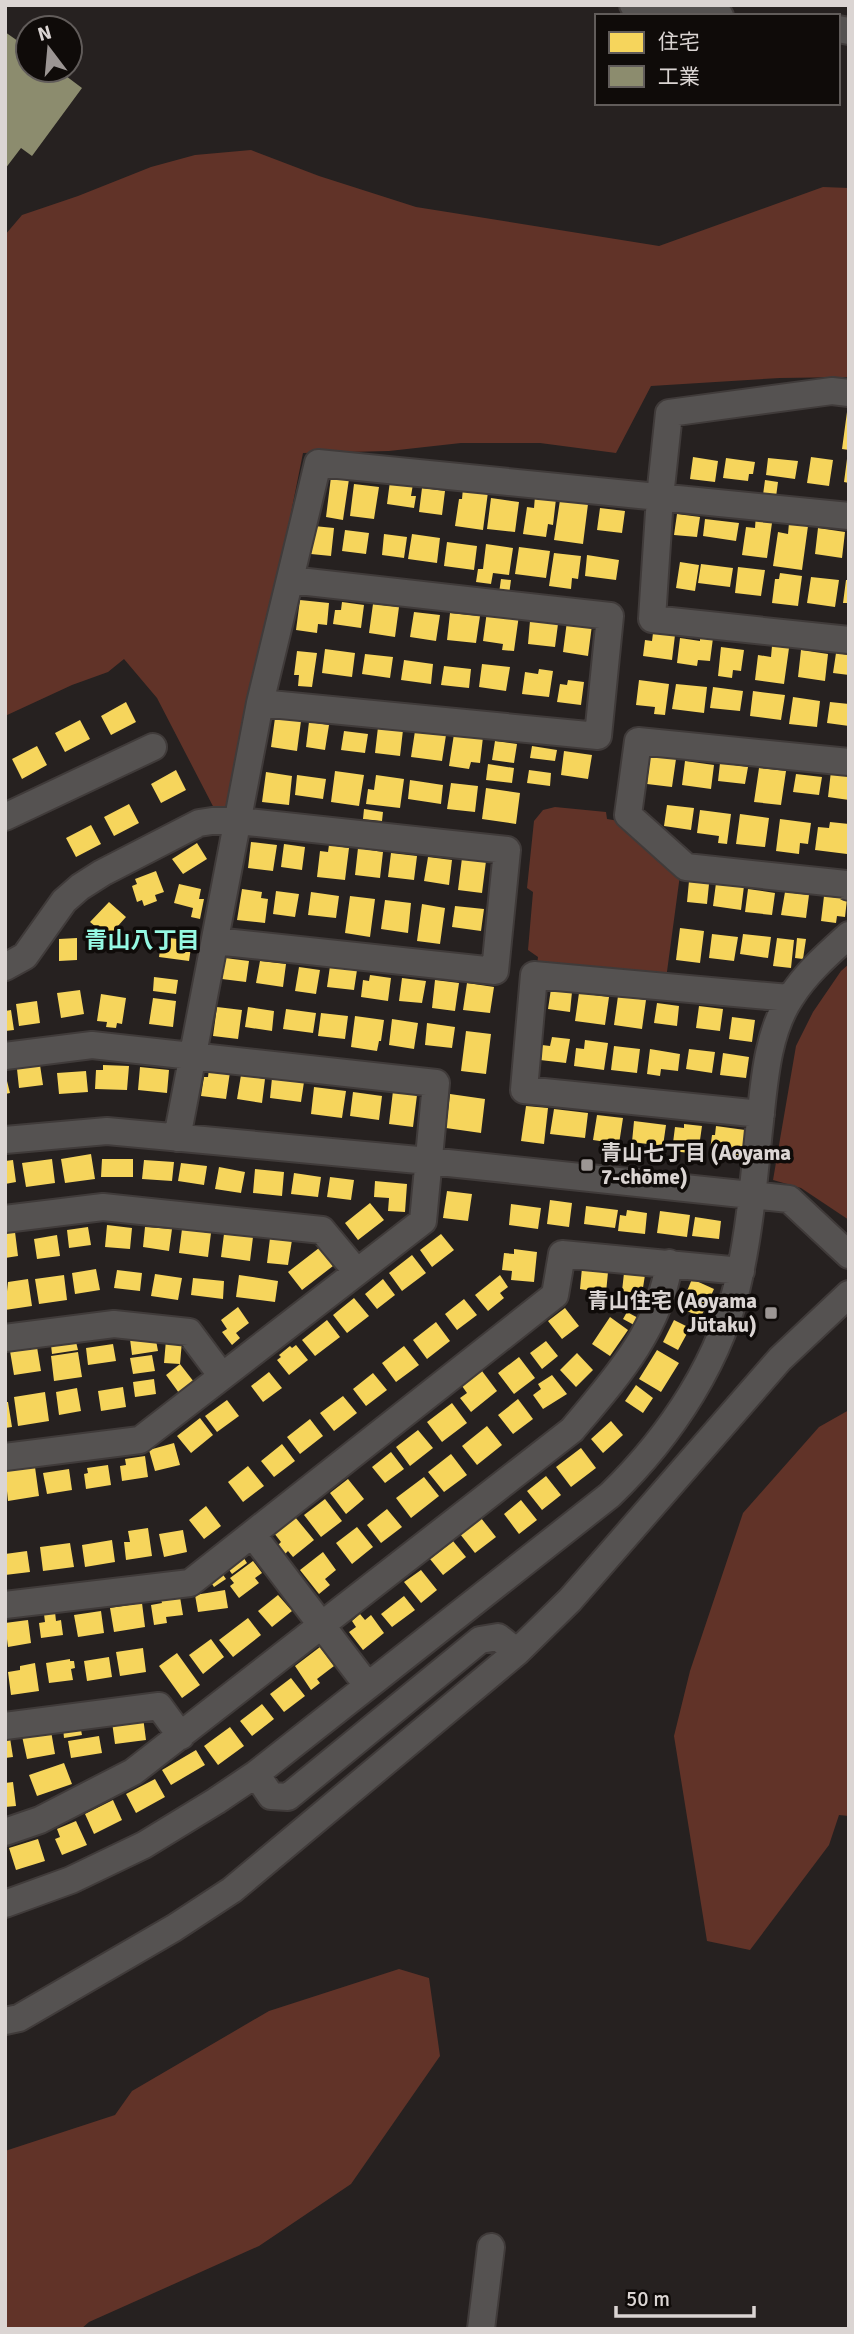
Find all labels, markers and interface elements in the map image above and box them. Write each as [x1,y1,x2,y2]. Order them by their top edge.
north arrow [14,14,84,84]
legend [595,14,840,105]
text: N [35,20,54,47]
text: 住宅 [658,29,700,55]
text: 工業 [658,64,700,90]
district label: 青山八丁目 [85,926,200,955]
place label: 青山七丁目 (Aoyama 7-chōme) [601,1140,791,1190]
marker: 青山七丁目 (Aoyama 7-chōme) [579,1157,595,1173]
place label: 青山住宅 (Aoyama Jūtaku) [588,1288,757,1338]
marker: 青山住宅 (Aoyama Jūtaku) [763,1305,779,1321]
scale bar [616,2274,754,2318]
text: 50 m [626,2286,670,2312]

